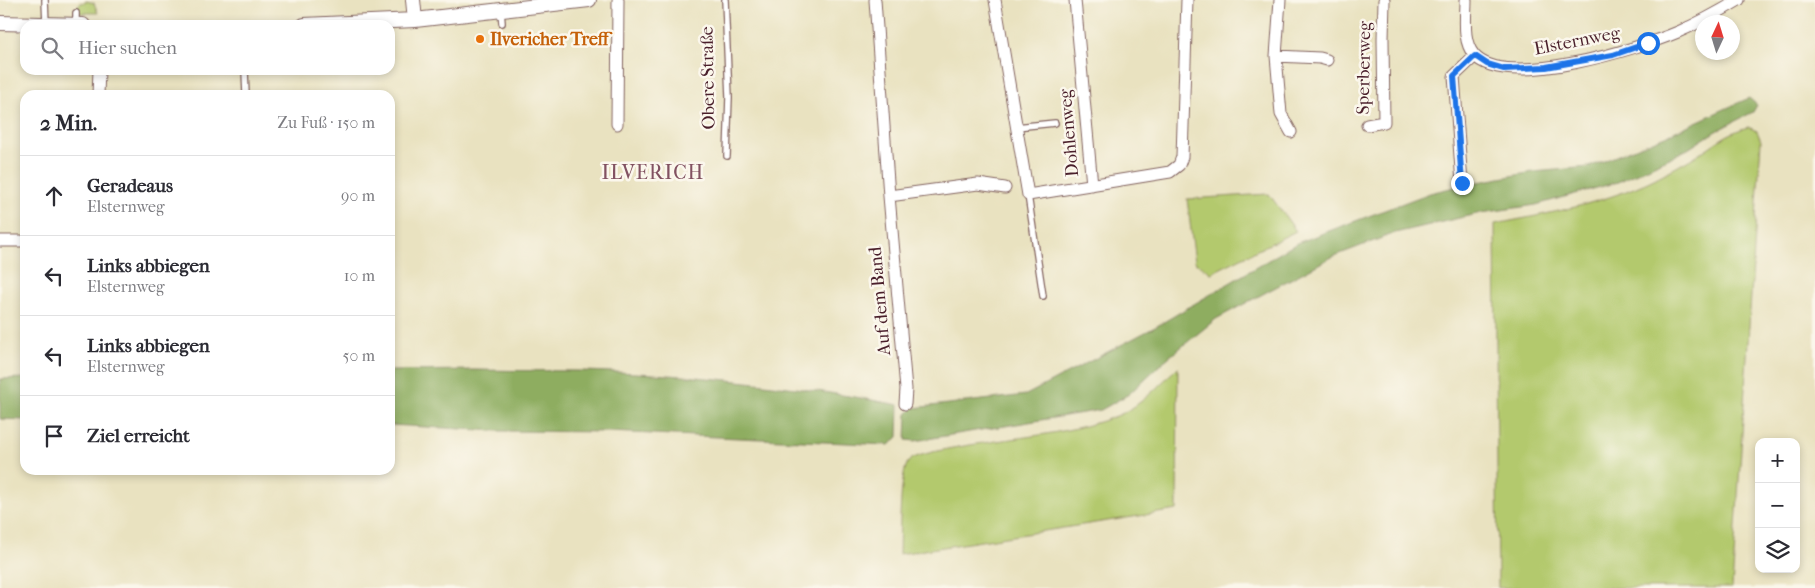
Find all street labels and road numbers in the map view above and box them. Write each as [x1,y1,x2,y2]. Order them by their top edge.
street label: Sperberweg [1353,21,1375,115]
street label: Elsternweg [1532,22,1622,60]
street label: Obere Straße [697,26,719,130]
street label: Dohlenweg [1055,88,1083,178]
street label: Auf dem Band [865,245,895,357]

